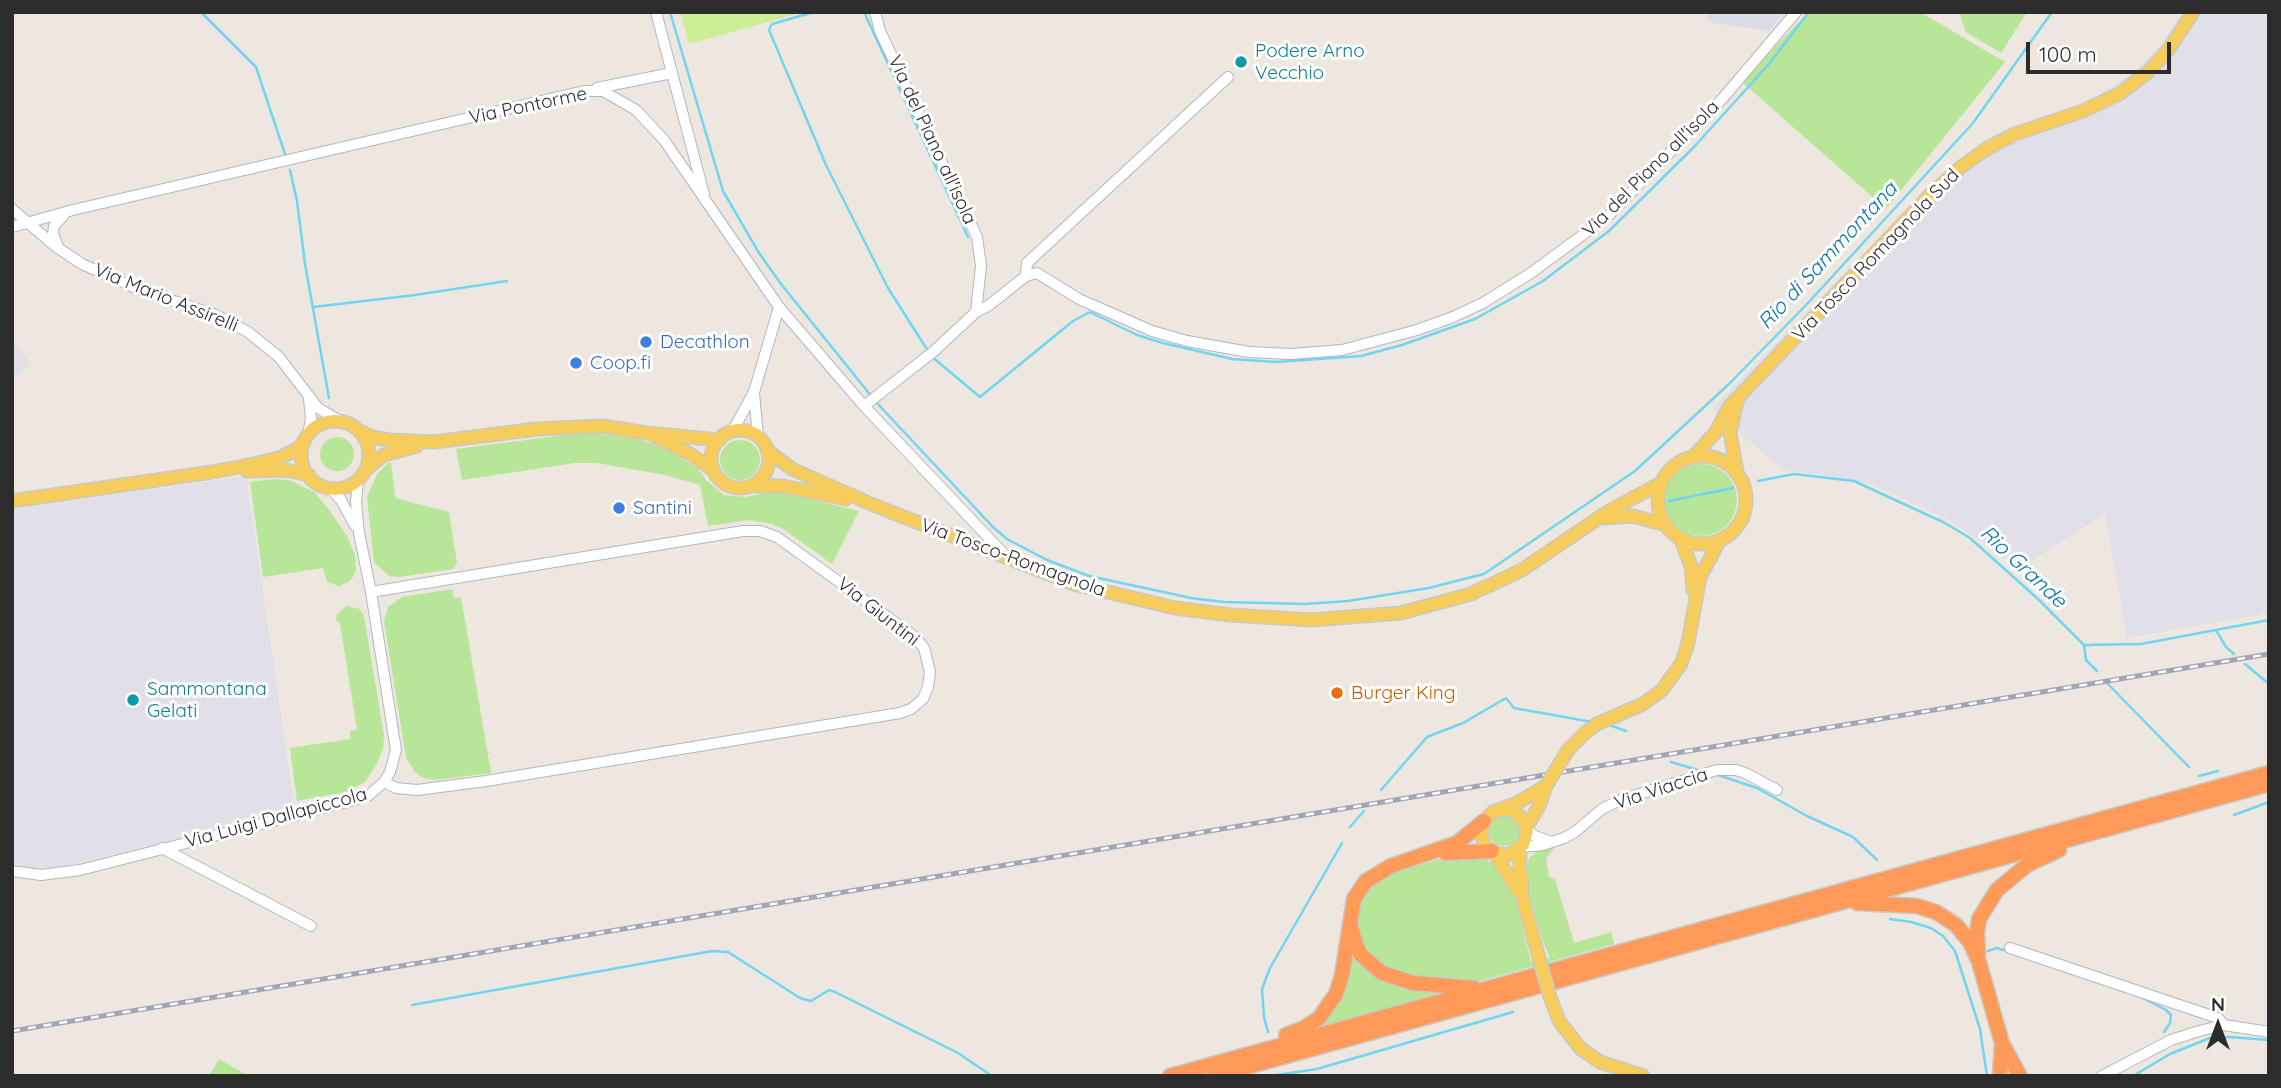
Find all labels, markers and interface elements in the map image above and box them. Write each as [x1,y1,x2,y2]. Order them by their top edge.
scale bar [2029,28,2174,72]
place label: Podere Arno Vecchio [1255,40,1365,84]
text: 100 m [2039,41,2097,67]
street label: Via del Piano all'isola [883,52,981,228]
marker: Podere Arno Vecchio [1233,54,1249,70]
street label: Via Pontorme [467,82,589,130]
street label: Via del Piano all'isola [1578,96,1724,242]
street label: Via Tosco Romagnola Sud [1788,164,1964,346]
water label: Rio di Sammontana [1753,177,1903,335]
street label: Via Mario Assirelli [91,259,241,337]
place label: Decathlon [660,331,750,353]
marker: Decathlon [638,334,654,350]
place label: Coop.fi [590,352,651,374]
marker: Coop.fi [568,355,584,371]
place label: Santini [633,497,692,519]
marker: Santini [611,500,627,516]
street label: Via Tosco-Romagnola [918,514,1108,602]
water label: Rio Grande [1975,521,2071,613]
street label: Via Giuntini [832,573,924,651]
place label: Sammontana Gelati [147,678,267,722]
place label: Burger King [1351,682,1456,704]
marker: Burger King [1329,685,1345,701]
marker: Sammontana Gelati [125,692,141,708]
street label: Via Viaccia [1611,763,1711,815]
street label: Via Luigi Dallapiccola [182,783,370,853]
north arrow [2183,990,2253,1060]
text: N [2211,992,2225,1016]

